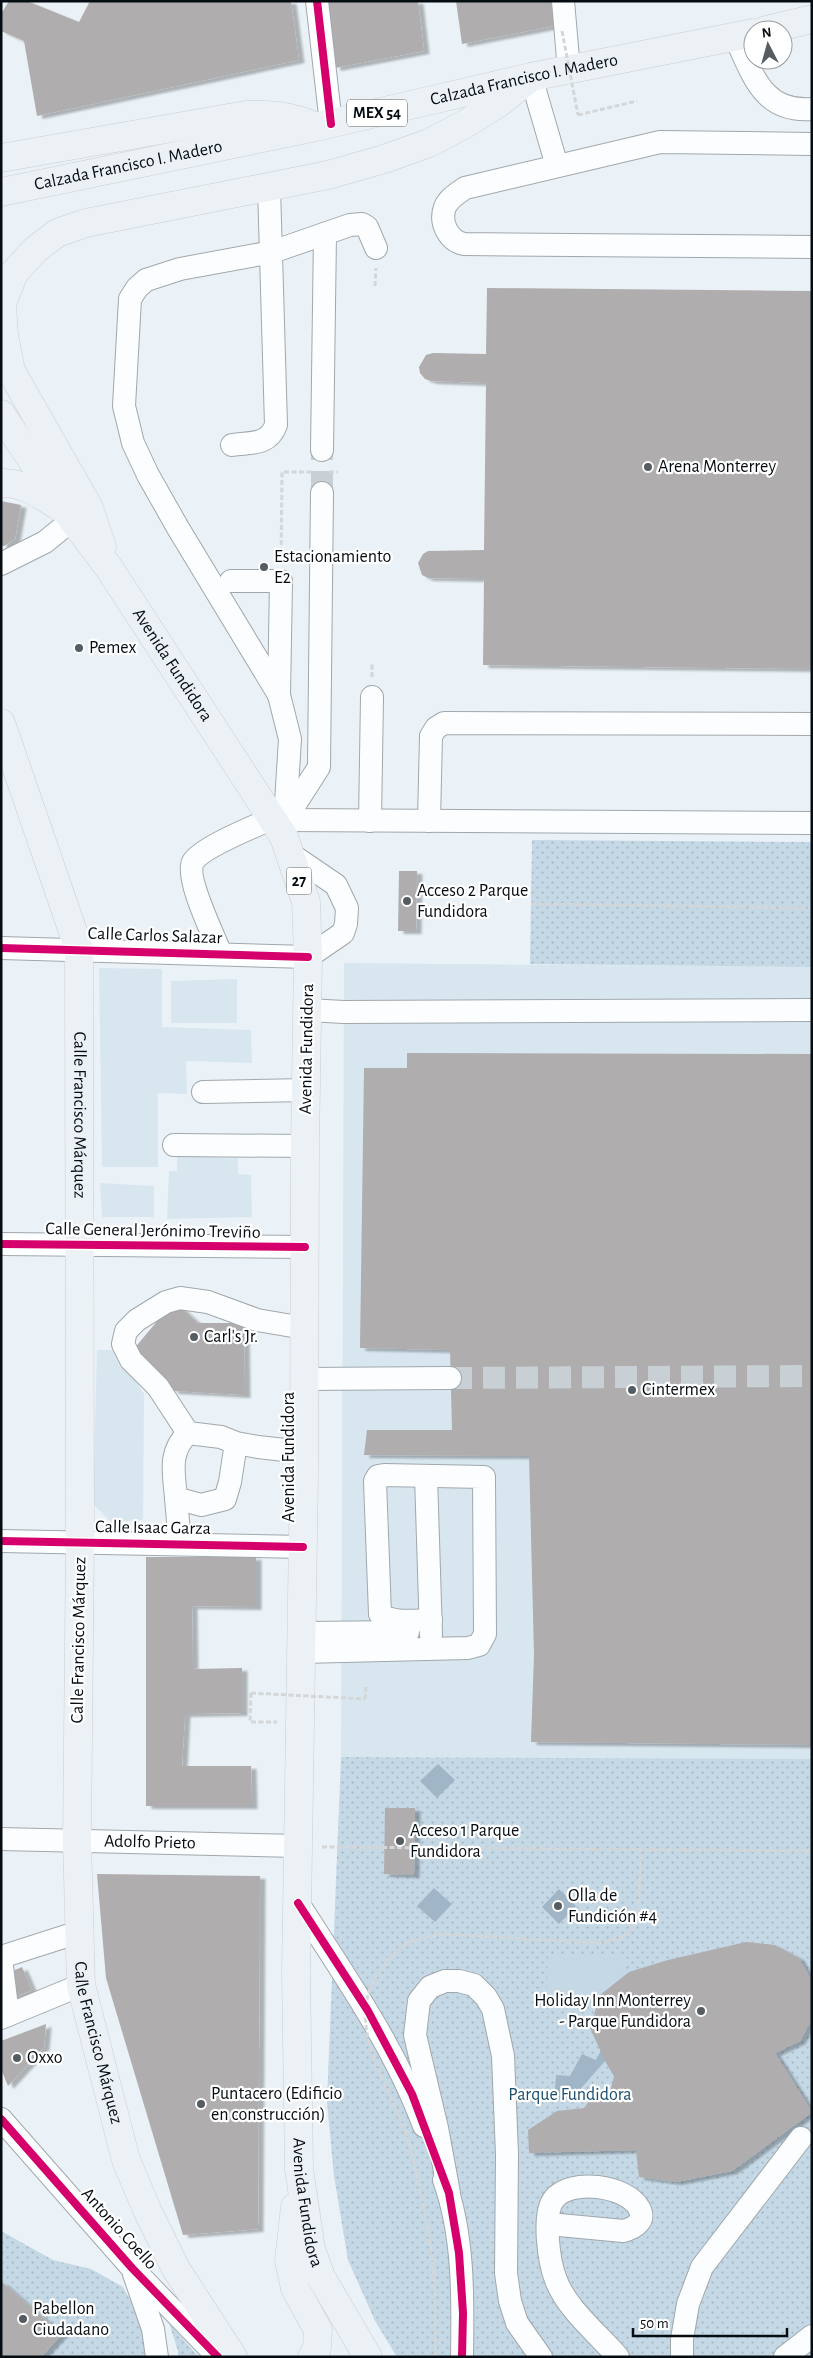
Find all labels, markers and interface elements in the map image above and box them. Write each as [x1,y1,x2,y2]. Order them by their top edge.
north arrow [743,20,793,70]
text: N [761,26,772,41]
street label: Calzada Francisco I. Madero [429,51,620,109]
road number: MEX 54 [347,100,407,126]
street label: Calzada Francisco I. Madero [33,138,224,194]
place label: Arena Monterrey [658,458,776,476]
marker: Arena Monterrey [642,461,654,473]
place label: Estacionamiento E2 [274,548,392,587]
marker: Estacionamiento E2 [258,561,270,573]
street label: Avenida Fundidora [129,605,215,725]
place label: Pemex [89,639,137,657]
marker: Pemex [73,642,85,654]
road number: 27 [286,868,312,894]
place label: Acceso 2 Parque Fundidora [417,882,528,921]
marker: Acceso 2 Parque Fundidora [401,895,413,907]
street label: Calle Carlos Salazar [87,925,223,947]
street label: Avenida Fundidora [297,983,317,1115]
street label: Calle Francisco Márquez [70,1031,88,1198]
street label: Calle General Jerónimo Treviño [45,1220,261,1242]
place label: Carl's Jr. [204,1328,258,1346]
marker: Carl's Jr. [188,1331,200,1343]
place label: Cintermex [642,1381,715,1399]
marker: Cintermex [626,1384,638,1396]
street label: Avenida Fundidora [280,1392,298,1522]
street label: Calle Isaac Garza [95,1518,211,1538]
street label: Calle Francisco Márquez [69,1556,89,1724]
place label: Acceso 1 Parque Fundidora [410,1822,519,1861]
street label: Adolfo Prieto [104,1832,196,1853]
marker: Acceso 1 Parque Fundidora [394,1835,406,1847]
place label: Olla de Fundición #4 [568,1887,657,1926]
marker: Olla de Fundición #4 [552,1900,564,1912]
street label: Calle Francisco Márquez [71,1961,125,2126]
place label: Holiday Inn Monterrey - Parque Fundidora [534,1992,691,2031]
marker: Holiday Inn Monterrey - Parque Fundidora [695,2005,707,2017]
place label: Oxxo [27,2049,63,2067]
marker: Oxxo [11,2052,23,2064]
place label: Puntacero (Edificio en construcción) [211,2085,343,2124]
park label: Parque Fundidora [508,2086,632,2104]
marker: Puntacero (Edificio en construcción) [195,2098,207,2110]
street label: Avenida Fundidora [290,2138,326,2270]
street label: Antonio Coello [78,2185,160,2273]
place label: Pabellon Ciudadano [33,2300,109,2339]
scale bar [633,2306,787,2338]
marker: Pabellon Ciudadano [17,2313,29,2325]
text: 50 m [640,2316,669,2331]

